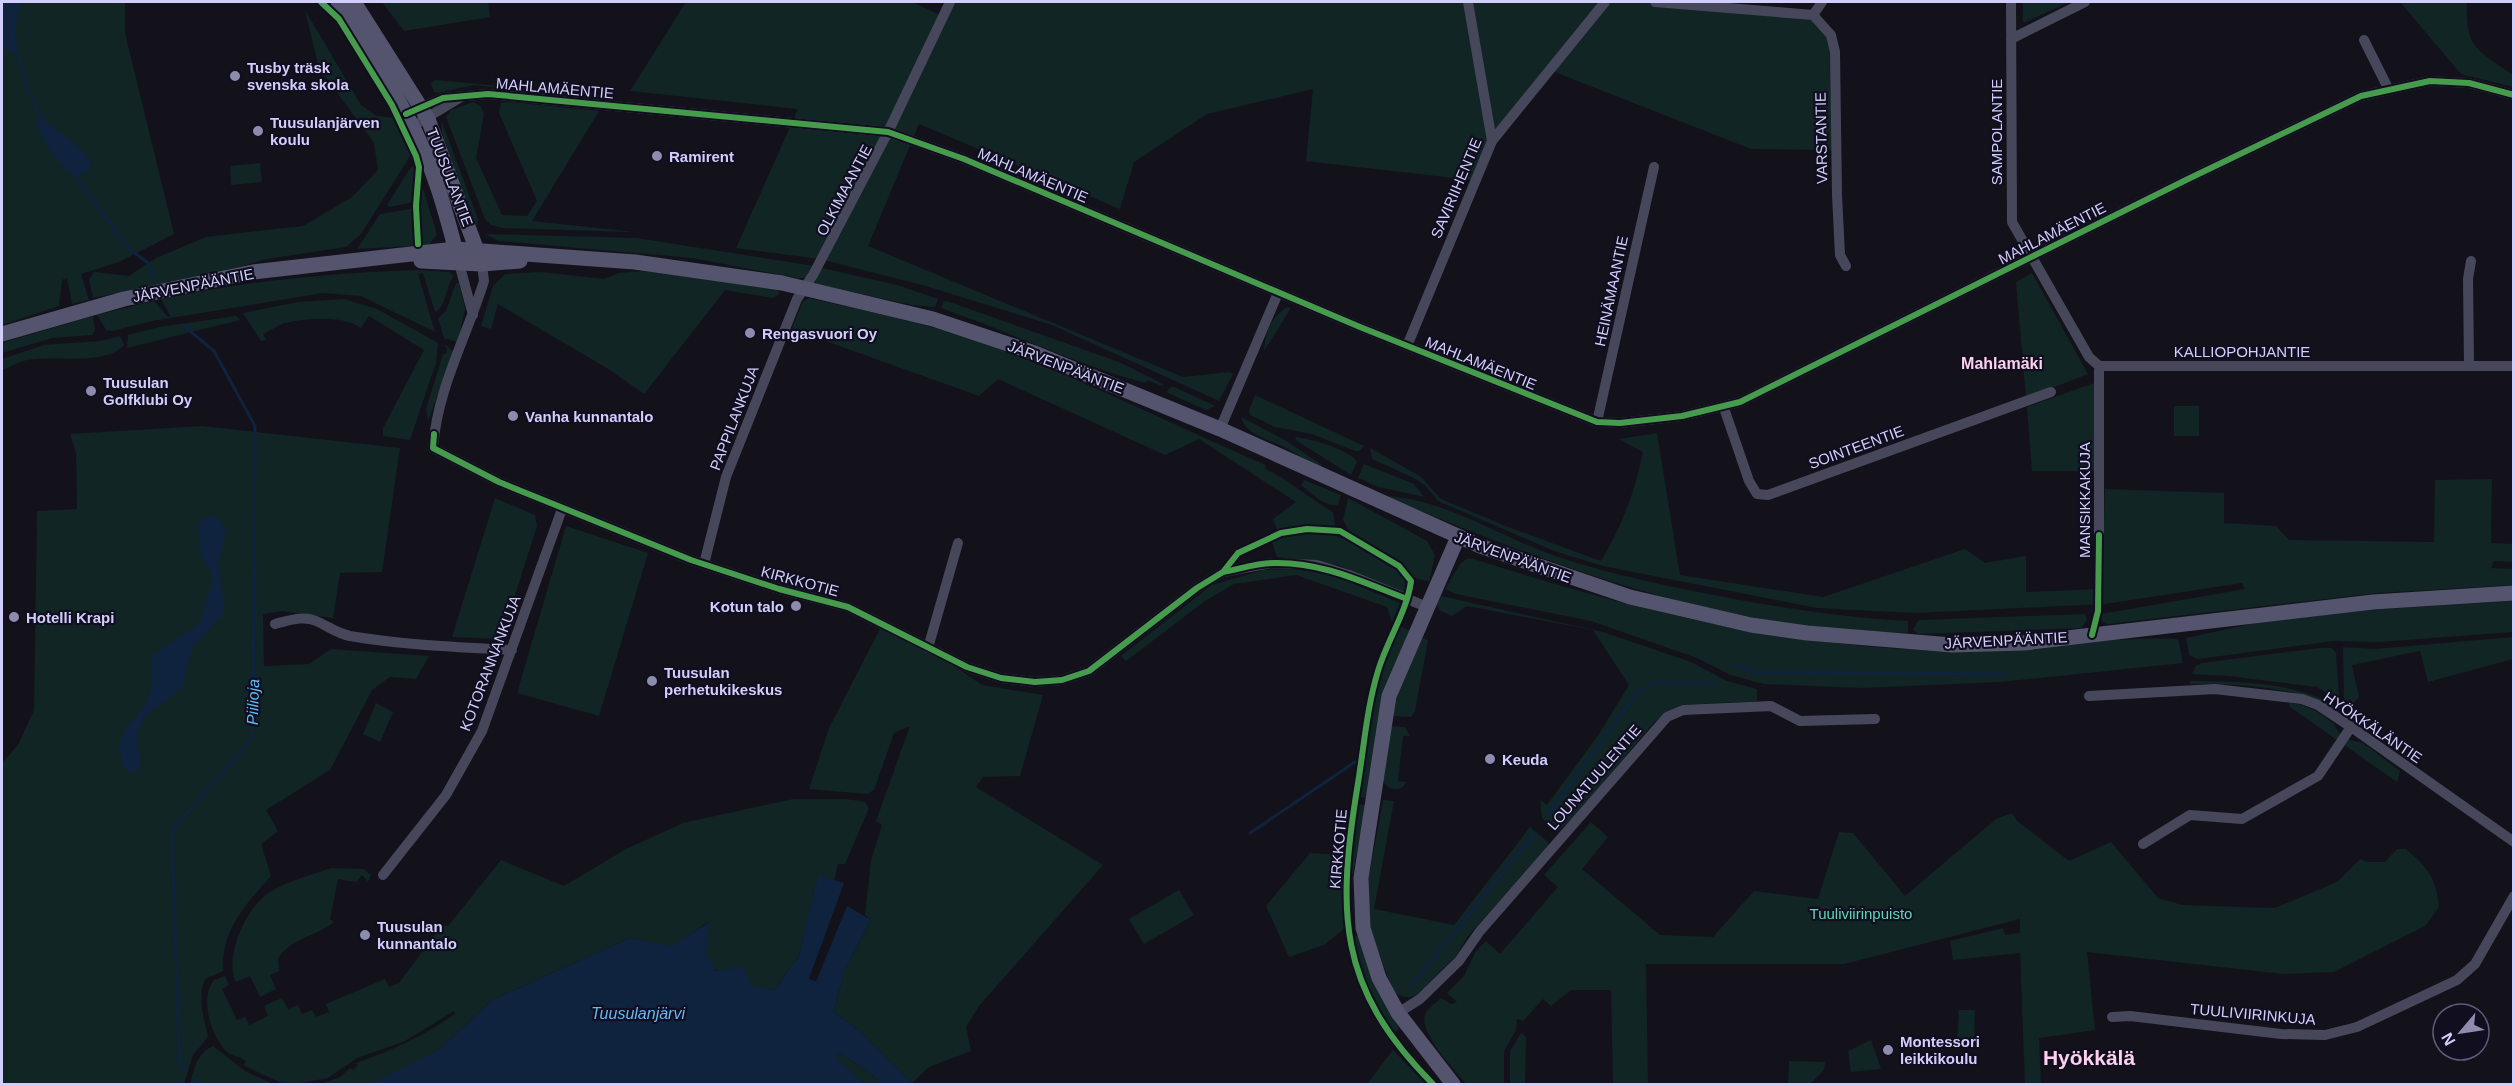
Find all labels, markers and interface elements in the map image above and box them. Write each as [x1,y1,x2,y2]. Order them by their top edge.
place label: Tusby träsk svenska skola [247,59,349,93]
marker: Tusby träsk svenska skola [228,69,242,83]
street label: MAHLAMÄENTIE [495,74,615,102]
street label: SAMPOLANTIE [1988,79,2005,185]
street label: VARSTANTIE [1812,92,1830,184]
place label: Tuusulanjärven koulu [270,114,380,148]
marker: Tuusulanjärven koulu [251,124,265,138]
street label: TUUSULANTIE [423,125,477,229]
street label: SAVIRIIHENTIE [1427,135,1485,241]
street label: OLKIMAANTIE [813,141,875,239]
street label: MAHLAMÄENTIE [975,144,1091,206]
place label: Ramirent [669,148,734,165]
marker: Ramirent [650,149,664,163]
street label: MAHLAMÄENTIE [1995,199,2109,267]
street label: HEINÄMAANTIE [1591,234,1631,348]
street label: JÄRVENPÄÄNTIE [131,265,255,305]
place label: Rengasvuori Oy [762,325,878,342]
marker: Rengasvuori Oy [743,326,757,340]
street label: MAHLAMÄENTIE [1423,333,1539,393]
street label: JÄRVENPÄÄNTIE [1005,337,1127,397]
street label: KALLIOPOHJANTIE [2174,343,2310,360]
district label: Mahlamäki [1961,355,2043,372]
street label: PAPPILANKUJA [706,363,762,473]
place label: Tuusulan Golfklubi Oy [103,374,193,408]
marker: Tuusulan Golfklubi Oy [84,384,98,398]
place label: Vanha kunnantalo [525,408,653,425]
marker: Vanha kunnantalo [506,409,520,423]
street label: SOINTEENTIE [1806,422,1906,472]
street label: MANSIKKAKUJA [2076,442,2093,558]
street label: JÄRVENPÄÄNTIE [1452,528,1574,586]
street label: KIRKKOTIE [759,562,841,600]
street label: KOTORANNANKUJA [456,593,524,733]
place label: Kotun talo [710,598,784,615]
marker: Kotun talo [789,599,803,613]
place label: Hotelli Krapi [26,609,114,626]
marker: Hotelli Krapi [7,610,21,624]
street label: JÄRVENPÄÄNTIE [1944,628,2068,652]
place label: Tuusulan perhetukikeskus [664,664,782,698]
marker: Tuusulan perhetukikeskus [645,674,659,688]
water label: Piilioja [244,678,262,725]
street label: HYÖKKÄLÄNTIE [2321,688,2425,766]
street label: LOUNATUULENTIE [1544,721,1644,833]
place label: Keuda [1502,751,1549,768]
marker: Keuda [1483,752,1497,766]
street label: KIRKKOTIE [1326,808,1350,890]
park label: Tuuliviirinpuisto [1810,905,1912,922]
place label: Tuusulan kunnantalo [377,918,457,952]
marker: Tuusulan kunnantalo [358,928,372,942]
street label: TUULIVIIRINKUJA [2190,1000,2316,1028]
north arrow [2431,1002,2491,1062]
water label: Tuusulanjärvi [591,1005,685,1022]
text: N [2438,1030,2459,1048]
place label: Montessori leikkikoulu [1900,1033,1980,1067]
marker: Montessori leikkikoulu [1881,1043,1895,1057]
district label: Hyökkälä [2043,1046,2135,1069]

